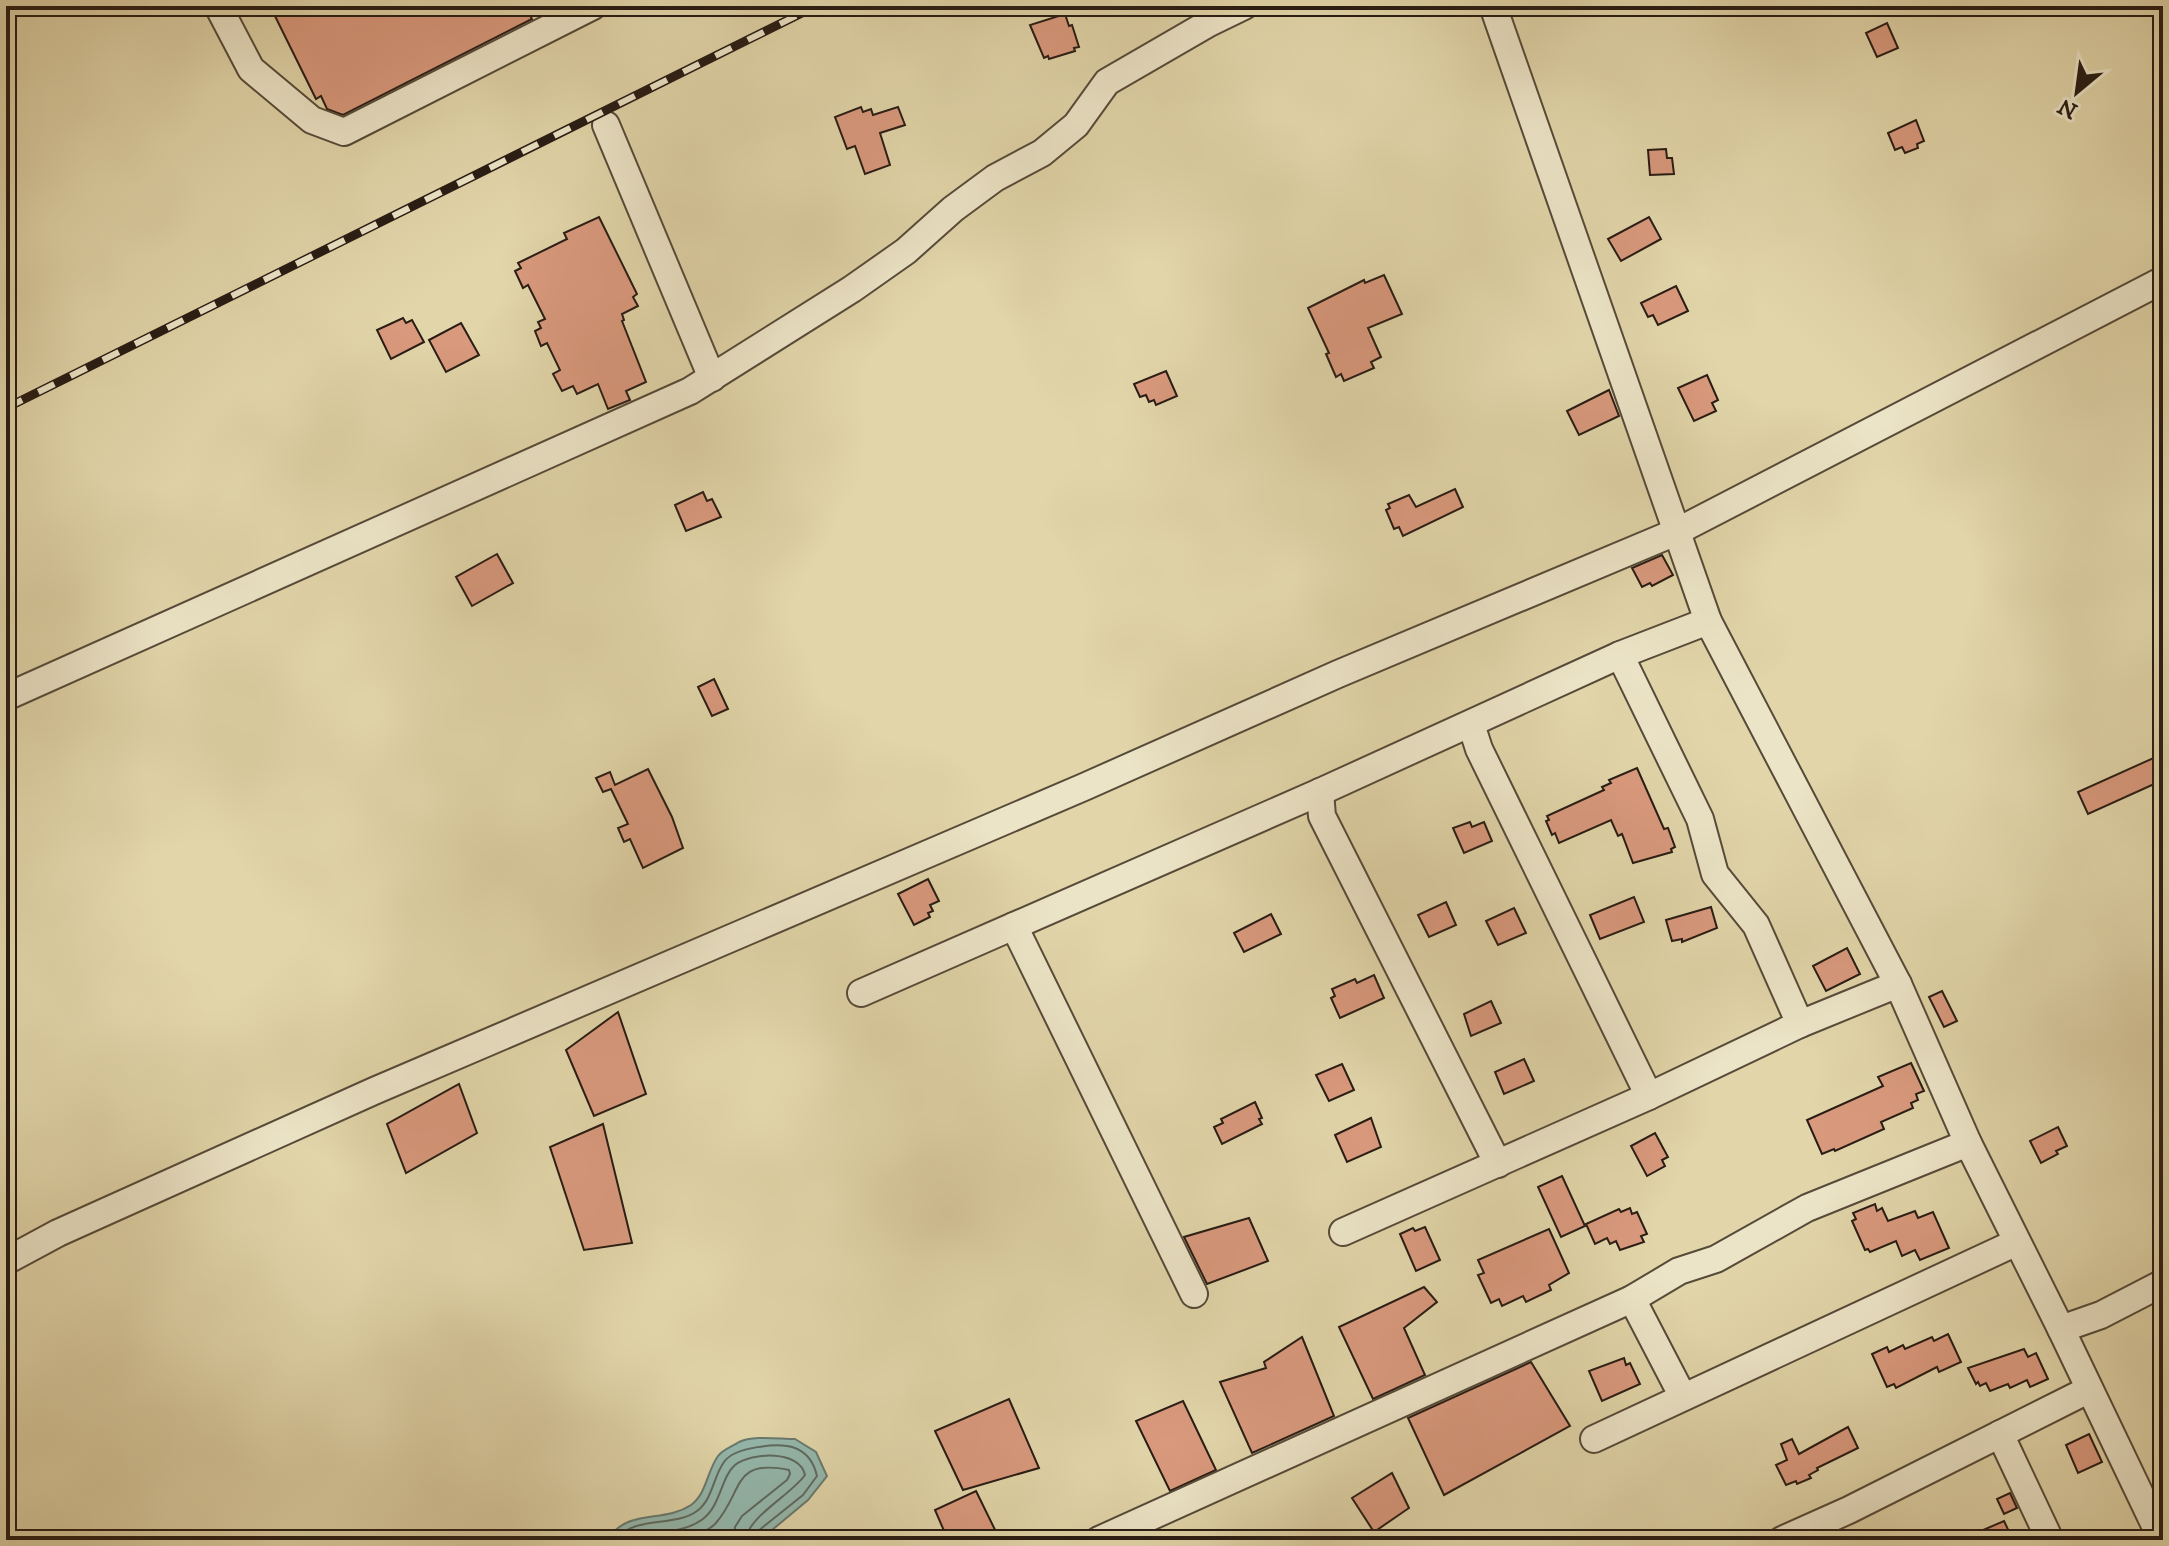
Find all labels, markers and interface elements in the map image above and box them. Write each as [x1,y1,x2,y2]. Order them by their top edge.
north arrow [2037,52,2117,132]
text: N [2054,92,2082,124]

